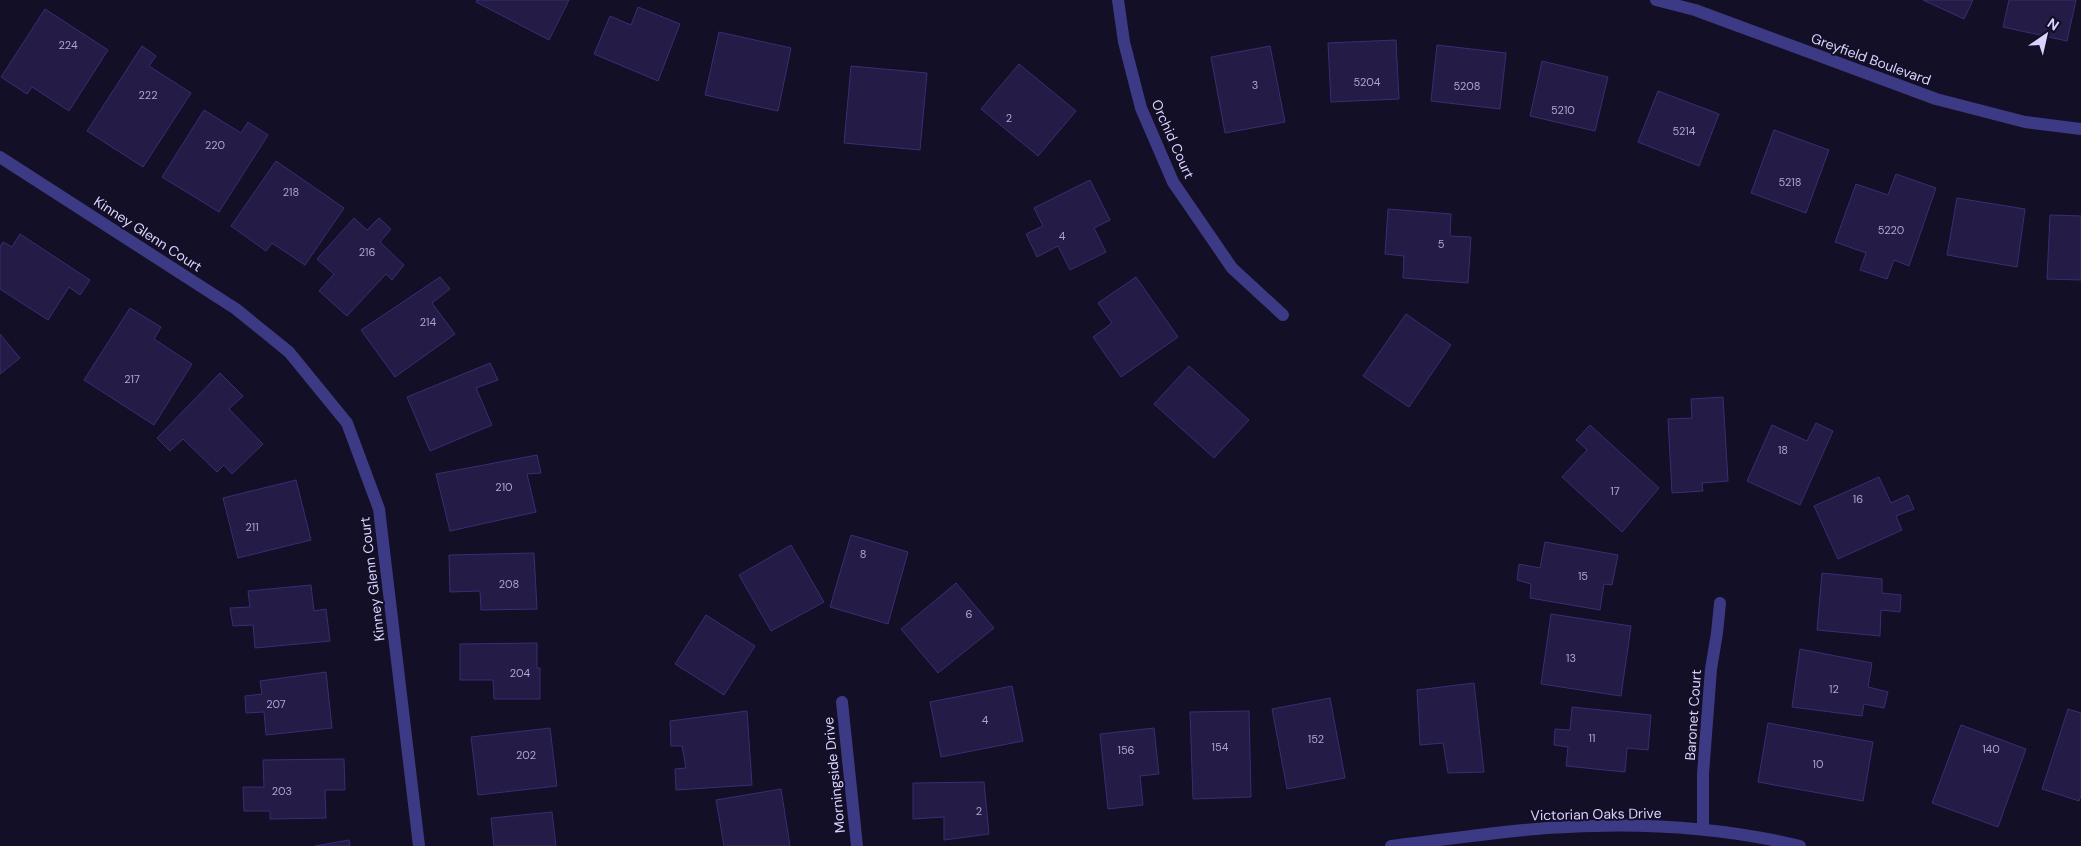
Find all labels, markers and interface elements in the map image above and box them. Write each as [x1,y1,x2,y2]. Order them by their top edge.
north arrow [2021,10,2071,60]
text: N [2044,14,2063,35]
street label: Greyfield Boulevard [1809,29,1933,89]
house number: 224 [58,38,78,52]
house number: 5204 [1354,75,1381,89]
house number: 3 [1252,78,1258,92]
house number: 5208 [1454,79,1480,93]
house number: 222 [138,88,158,102]
street label: Orchid Court [1148,97,1198,181]
house number: 5210 [1551,103,1575,117]
house number: 2 [1006,111,1012,125]
house number: 5214 [1673,124,1696,138]
house number: 220 [205,138,225,152]
house number: 5218 [1779,175,1801,189]
house number: 218 [283,185,299,199]
street label: Kinney Glenn Court [91,192,205,276]
house number: 5220 [1878,223,1904,237]
house number: 4 [1059,229,1066,243]
house number: 5 [1438,237,1445,251]
house number: 216 [359,245,375,259]
house number: 214 [420,315,437,329]
house number: 217 [124,372,140,386]
house number: 18 [1778,443,1788,457]
house number: 210 [495,480,513,494]
house number: 17 [1610,484,1620,498]
house number: 16 [1853,492,1863,506]
street label: Kinney Glenn Court [355,516,389,642]
house number: 211 [245,520,259,534]
house number: 8 [860,547,866,561]
house number: 15 [1578,569,1588,583]
house number: 208 [499,577,519,591]
house number: 6 [966,607,973,621]
house number: 13 [1566,651,1576,665]
house number: 204 [510,666,531,680]
street label: Baronet Court [1681,669,1705,761]
house number: 12 [1829,682,1839,696]
house number: 207 [266,697,286,711]
house number: 4 [982,713,989,727]
street label: Morningside Drive [819,716,849,834]
house number: 11 [1589,731,1595,745]
house number: 152 [1308,732,1324,746]
house number: 154 [1212,740,1229,754]
house number: 140 [1982,742,2000,756]
house number: 156 [1117,743,1135,757]
house number: 202 [516,748,536,762]
house number: 10 [1813,757,1823,771]
house number: 203 [272,784,292,798]
house number: 2 [976,804,982,818]
street label: Victorian Oaks Drive [1530,804,1662,824]

